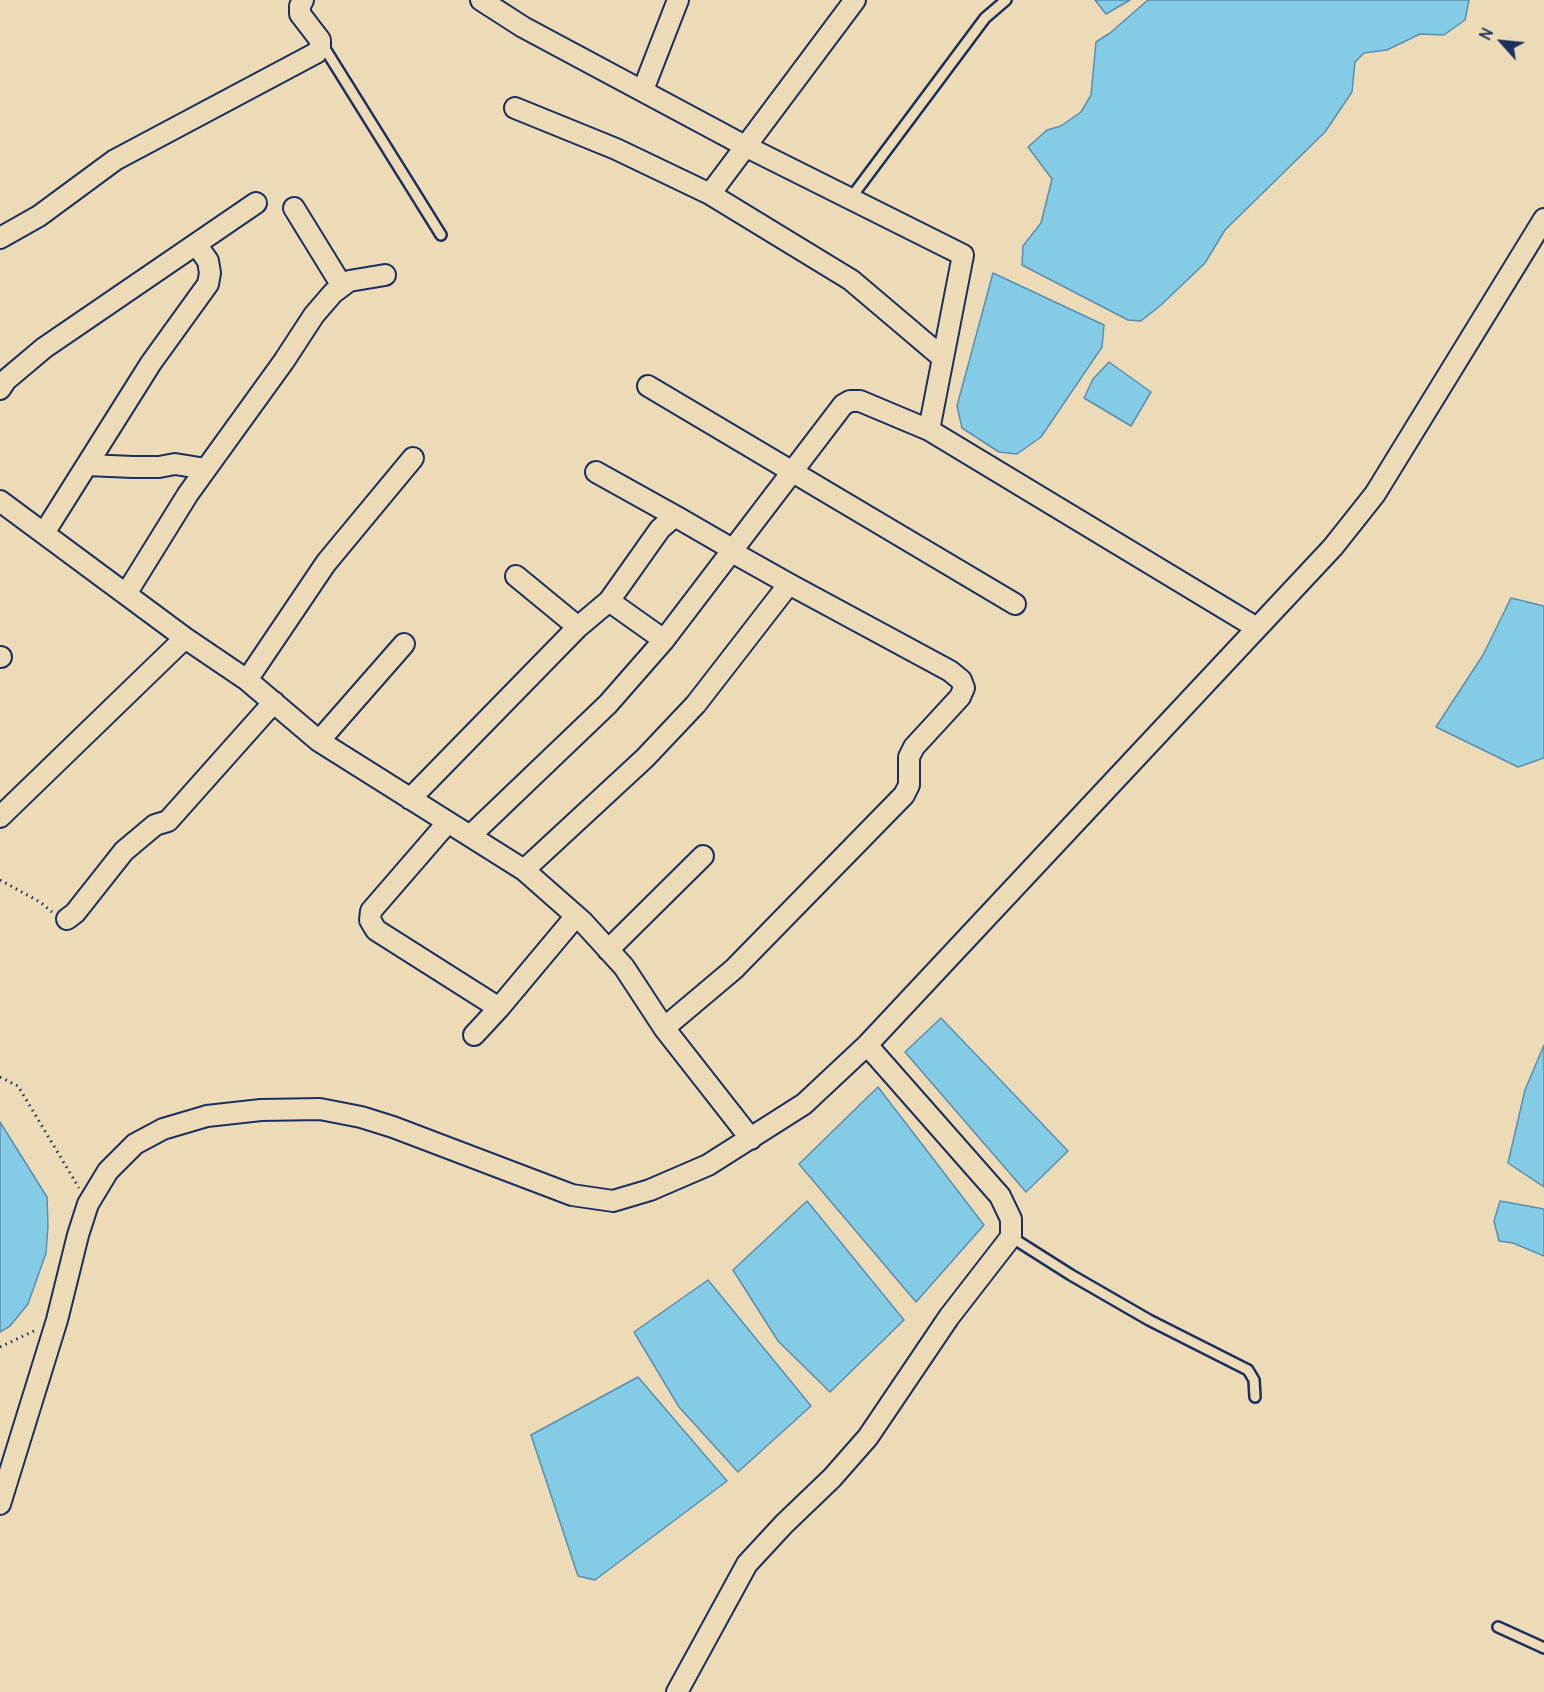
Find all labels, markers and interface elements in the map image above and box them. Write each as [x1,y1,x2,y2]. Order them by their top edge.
north arrow [1472,12,1532,72]
text: N [1475,24,1497,43]

